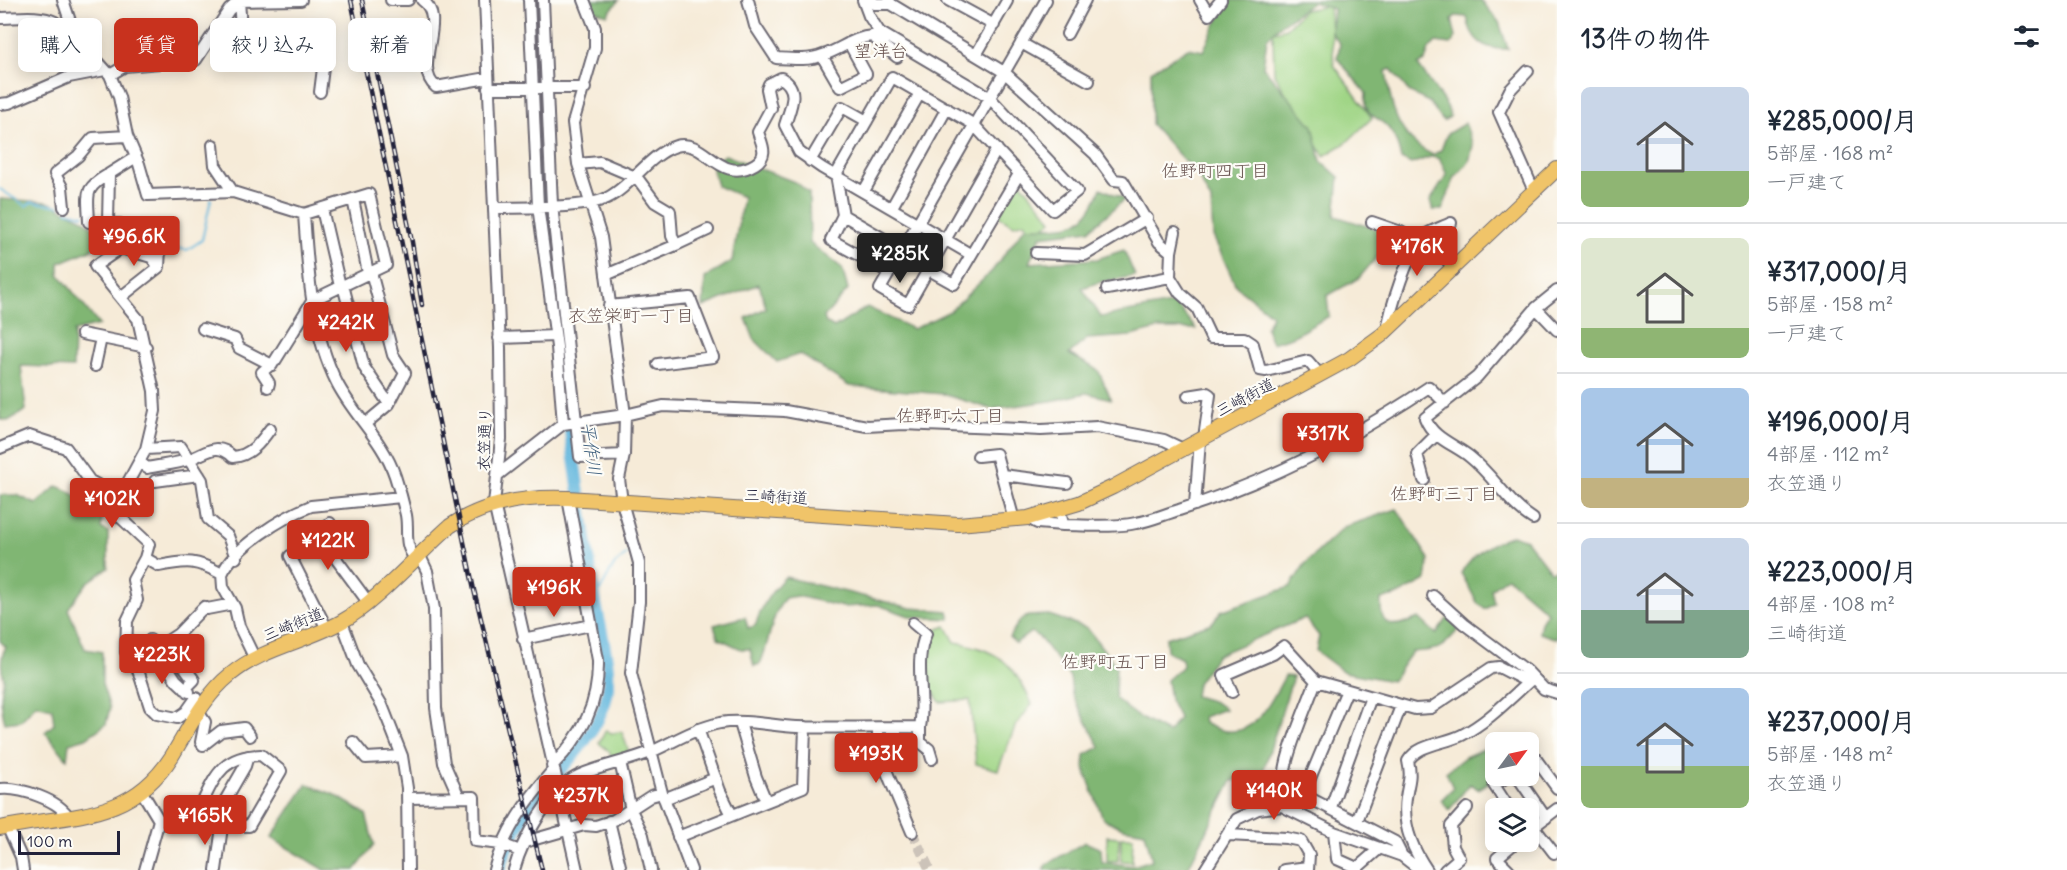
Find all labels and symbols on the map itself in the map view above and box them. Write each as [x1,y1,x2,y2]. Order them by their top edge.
district label: 望洋台 [854,39,908,62]
district label: 佐野町四丁目 [1161,159,1269,182]
pin: ¥96.6K [85,216,183,267]
pin: ¥176K [1375,226,1459,277]
pin: ¥285K [858,233,942,284]
pin: ¥242K [304,302,388,353]
district label: 衣笠栄町一丁目 [568,304,694,327]
street label: 三崎街道 [1212,373,1278,421]
district label: 佐野町六丁目 [896,404,1004,427]
street label: 衣笠通り [473,407,495,471]
pin: ¥317K [1281,413,1365,464]
water label: 平作川 [576,421,607,477]
pin: ¥102K [70,478,154,529]
district label: 佐野町三丁目 [1390,482,1498,505]
street label: 三崎街道 [744,484,808,508]
pin: ¥122K [286,520,370,571]
pin: ¥196K [512,567,596,618]
street label: 三崎街道 [260,603,326,645]
pin: ¥223K [120,634,204,685]
district label: 佐野町五丁目 [1061,650,1169,673]
north arrow [1485,732,1539,786]
pin: ¥193K [834,733,918,784]
pin: ¥140K [1232,770,1316,821]
pin: ¥237K [539,775,623,826]
pin: ¥165K [163,795,247,846]
scale bar [18,828,120,856]

